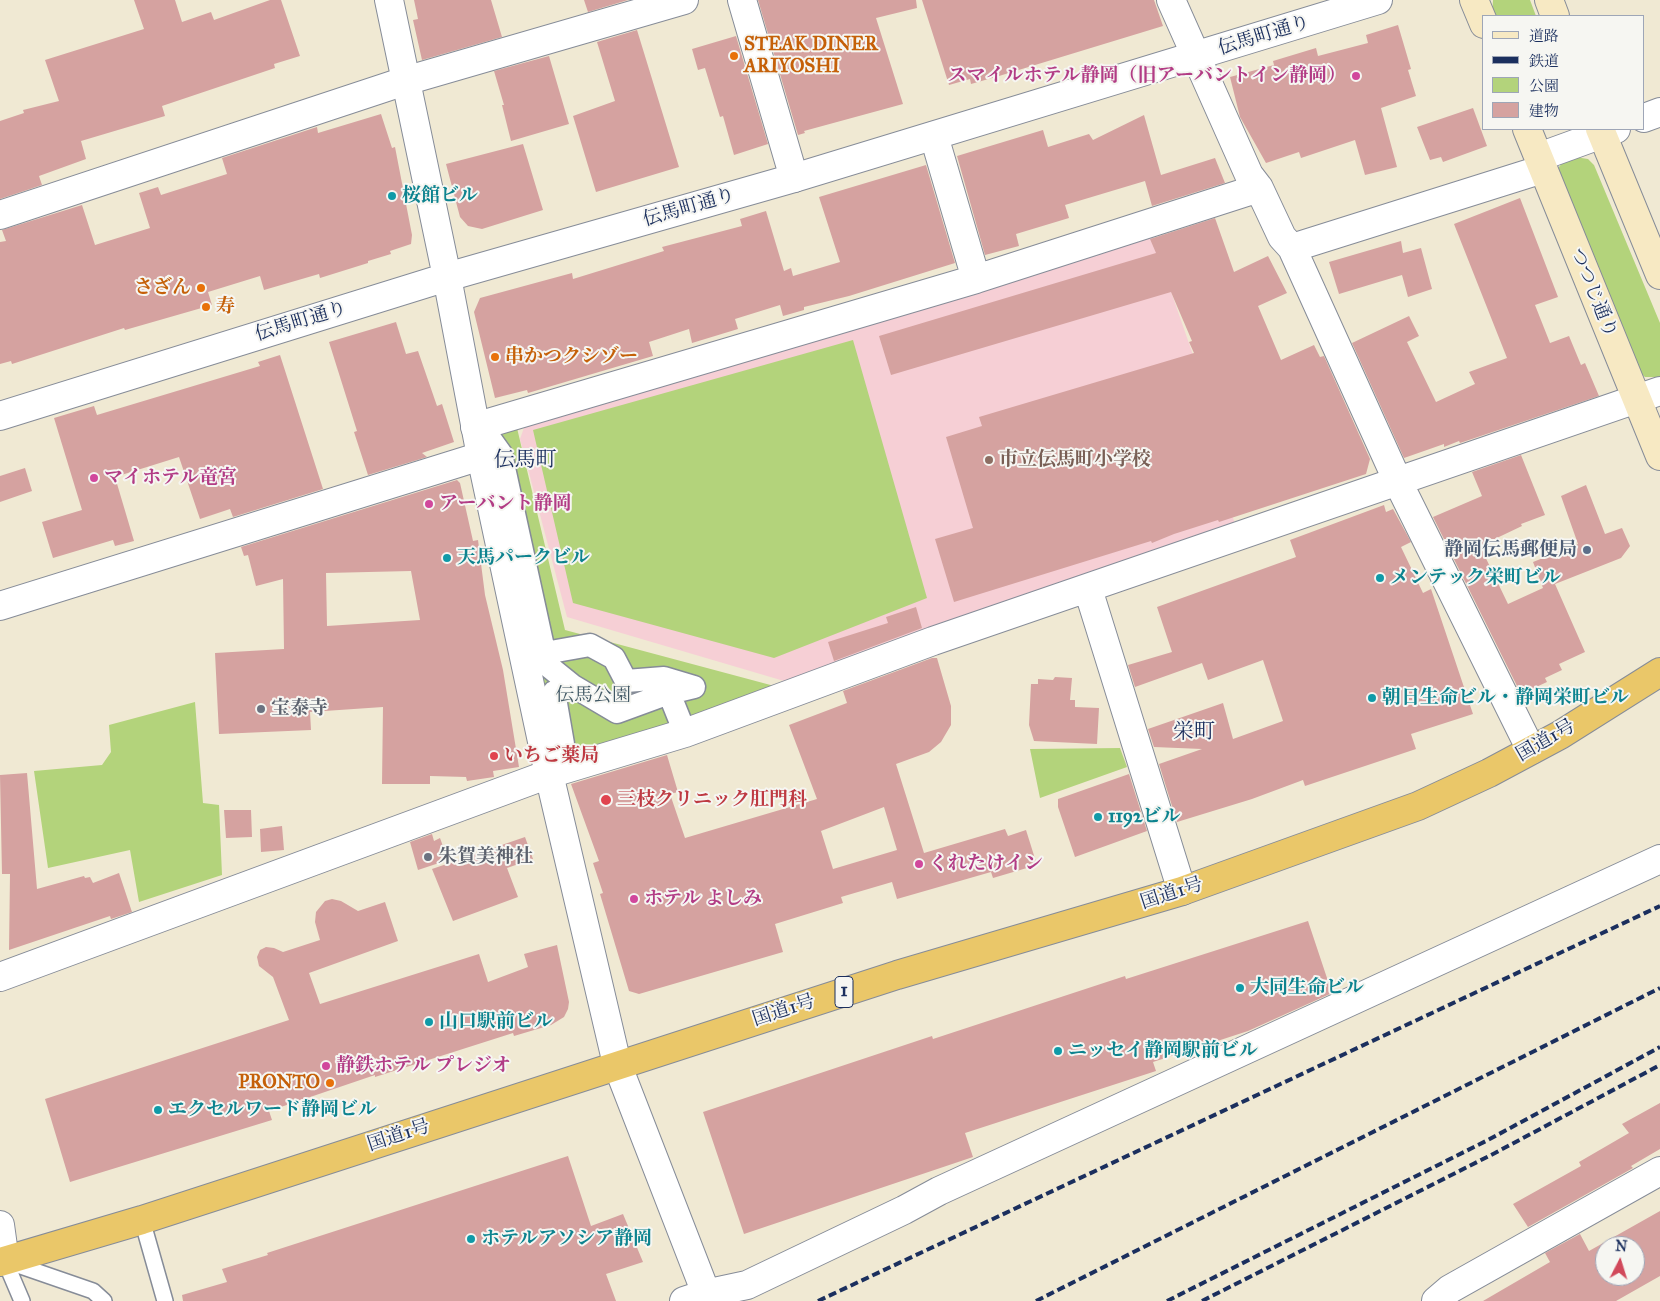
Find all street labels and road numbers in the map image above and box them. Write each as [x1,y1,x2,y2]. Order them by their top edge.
street label: 伝馬町通り [1215,11,1313,61]
street label: 伝馬町通り [640,184,738,232]
street label: つつじ通り [1565,245,1621,341]
street label: 伝馬町通り [252,297,350,347]
street label: 国道1号 [1512,715,1580,767]
street label: 国道1号 [1138,873,1206,915]
road number: 1 [835,976,853,1008]
street label: 国道1号 [750,990,818,1032]
street label: 国道1号 [365,1115,433,1157]

